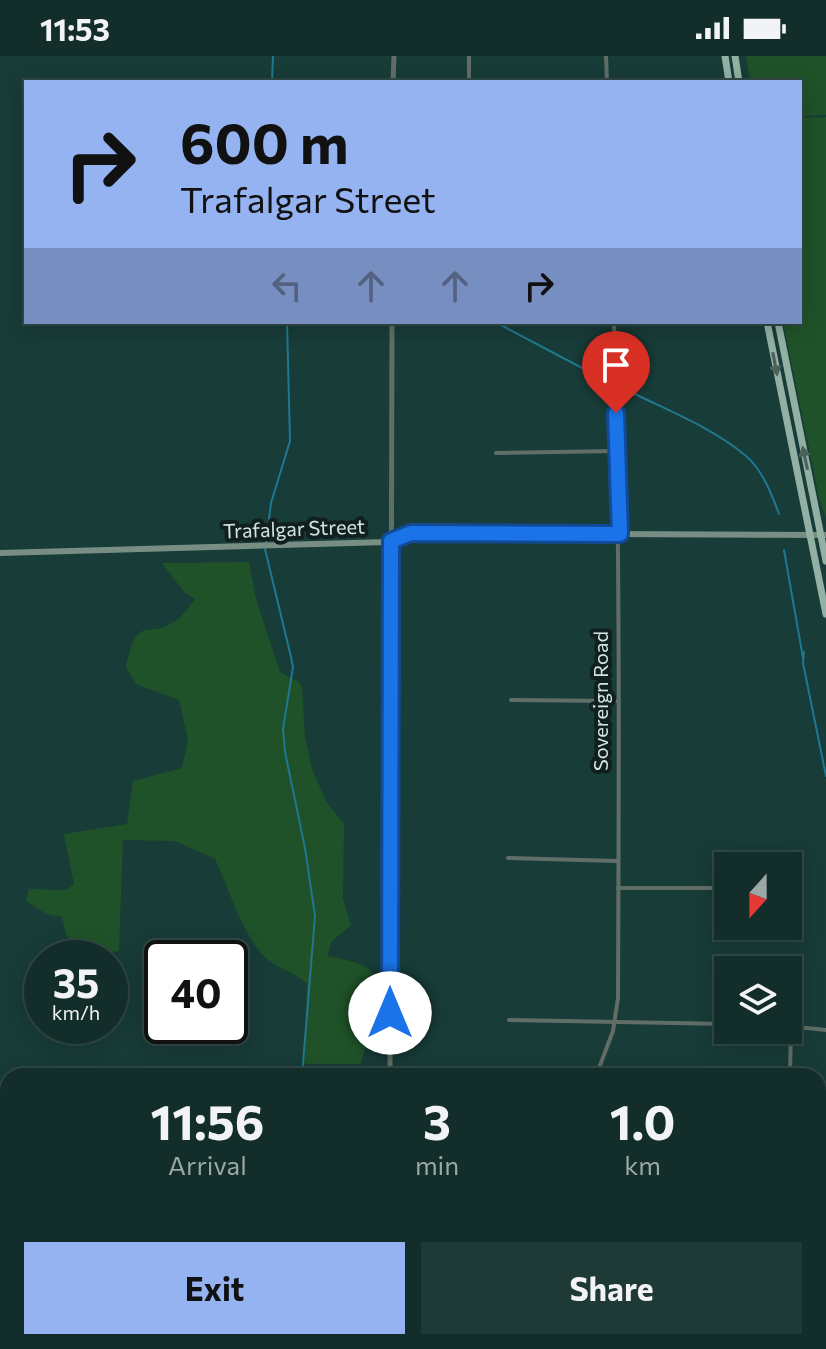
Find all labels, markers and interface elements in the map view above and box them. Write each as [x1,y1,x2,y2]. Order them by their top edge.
text: 11:53 [40,10,110,47]
text: 600 m [180,107,349,176]
icon: right [48,112,152,216]
text: Trafalgar Street [180,176,436,220]
icon: left [265,264,309,308]
icon: ahead [349,264,393,308]
icon: ahead [433,264,477,308]
icon: right [517,264,561,308]
pin [582,331,650,413]
icon: arrive [594,343,638,387]
one-way arrow [769,352,782,377]
one-way arrow [798,445,811,470]
street label: Trafalgar Street [223,514,365,542]
street label: Sovereign Road [588,631,612,771]
north arrow [714,852,802,940]
map controls [714,852,802,1044]
speed limit sign: 40 [144,940,248,1044]
button: layers [714,956,802,1044]
text: 35 [53,957,99,1006]
position arrow [348,971,432,1055]
text: km/h [52,1000,100,1024]
text: 11:56 [151,1091,264,1150]
text: 3 [423,1091,451,1150]
text: 1.0 [610,1091,675,1150]
text: Arrival [168,1149,247,1180]
text: min [415,1149,459,1180]
text: km [624,1149,661,1180]
button: Exit [24,1242,405,1334]
button: Share [421,1242,802,1334]

